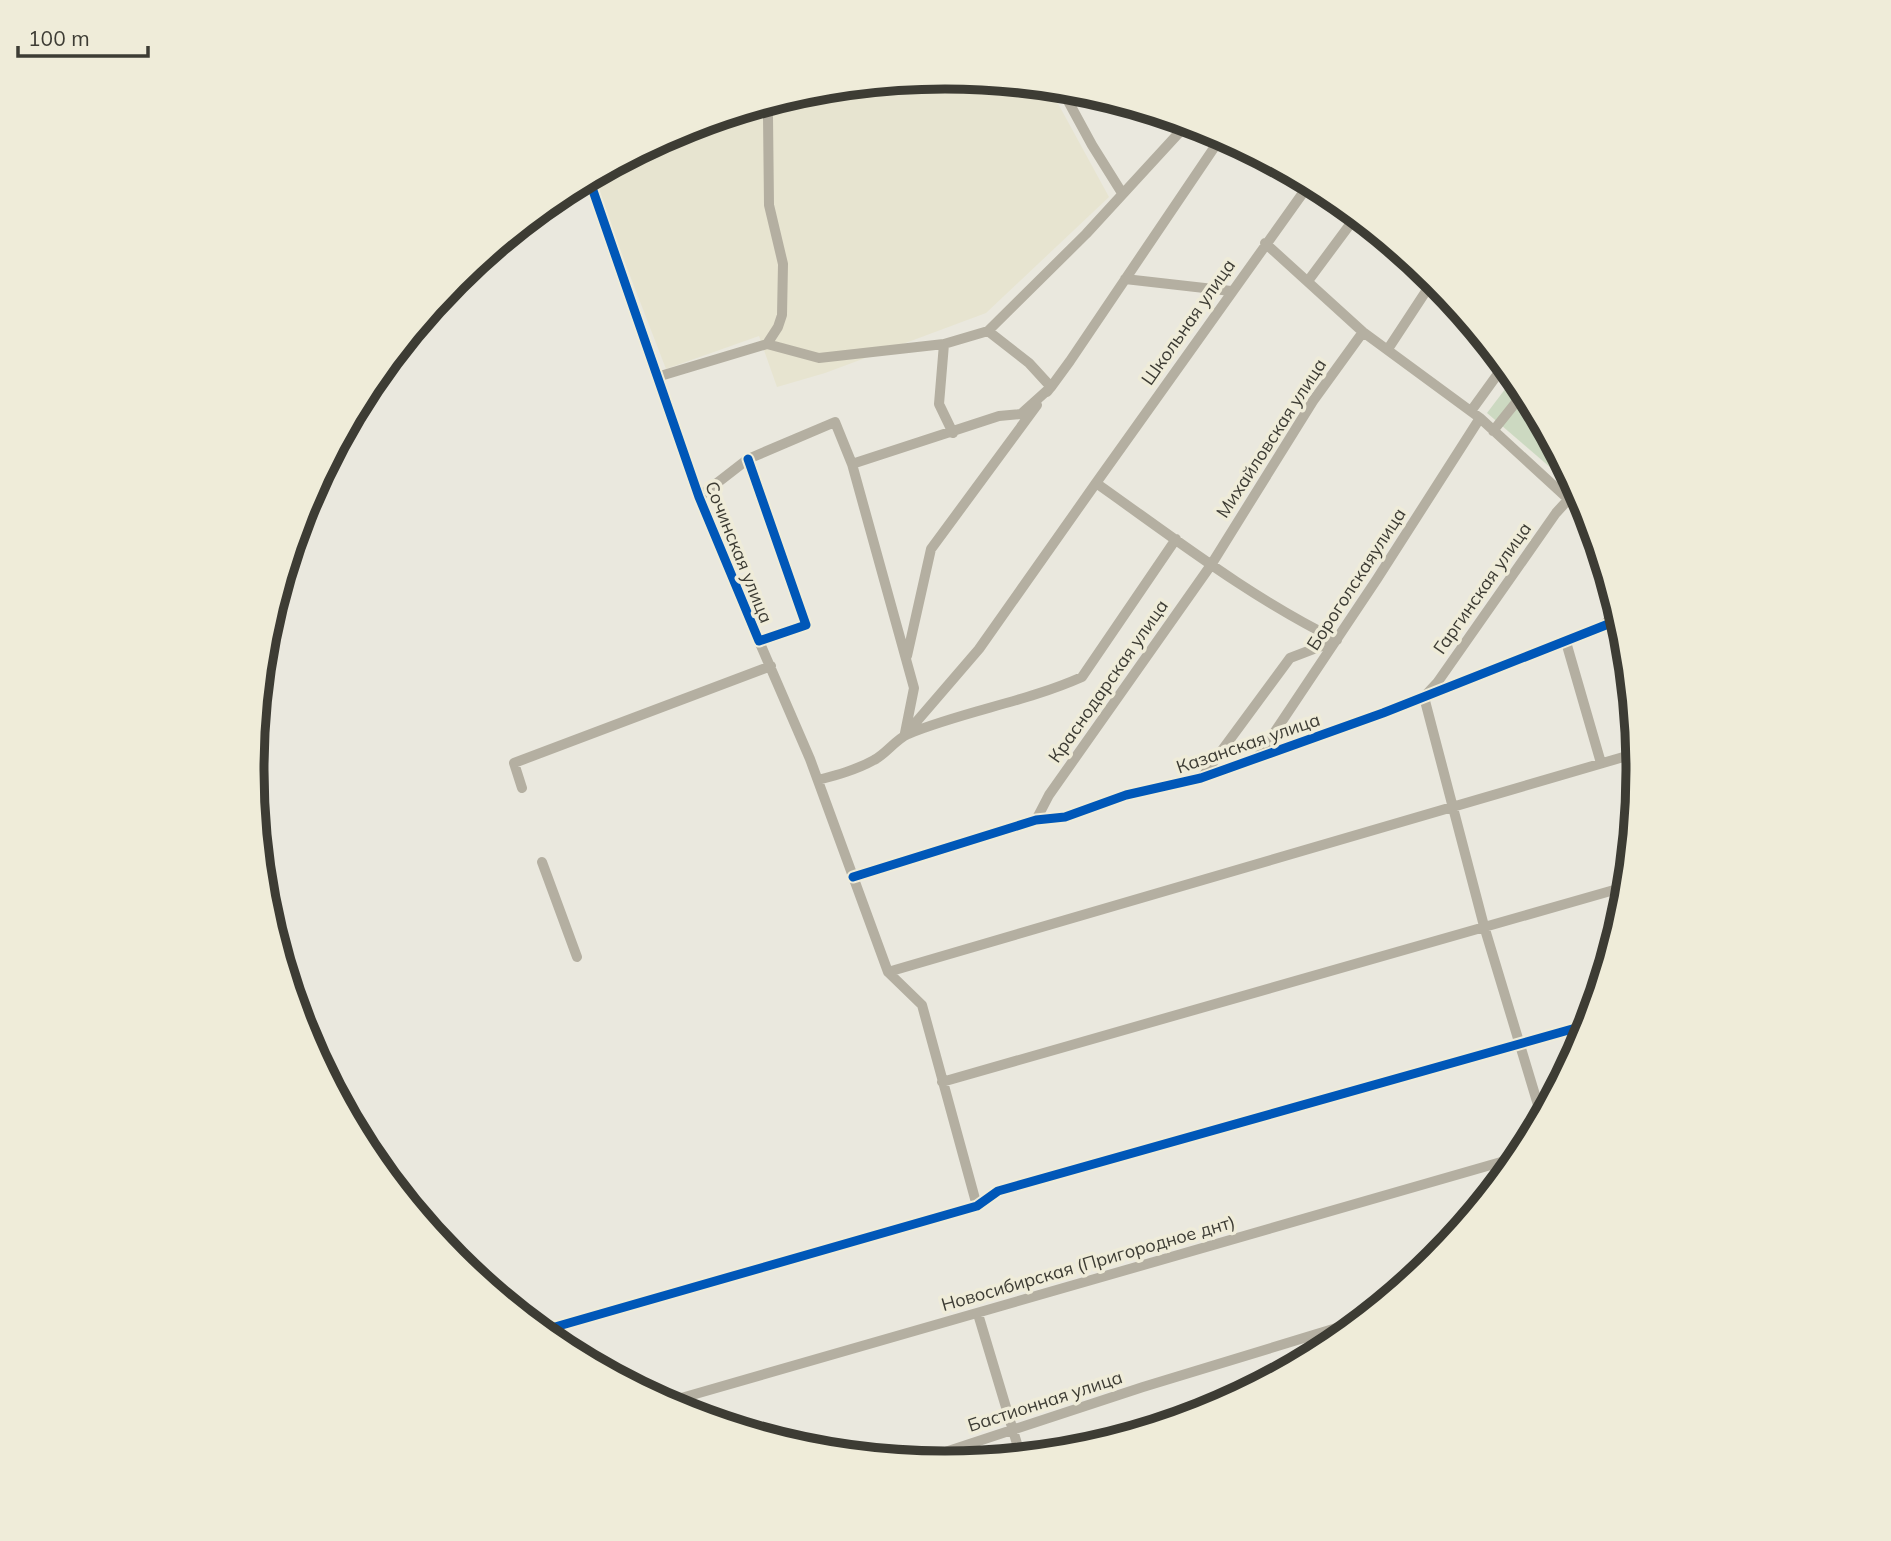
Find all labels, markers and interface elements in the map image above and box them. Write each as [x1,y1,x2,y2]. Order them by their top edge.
scale bar [18,14,147,58]
text: 100 m [28,25,90,51]
street label: Школьная улица [1136,255,1240,389]
street label: Михайловская улица [1211,354,1331,522]
street label: Сочинская улица [700,478,778,626]
street label: Бороголскаяулица [1301,504,1411,654]
street label: Гаргинская улица [1428,518,1536,658]
street label: Краснодарская улица [1043,595,1173,767]
street label: Казанская улица [1173,708,1323,778]
street label: Новосибирская (Пригородное днт) [938,1210,1238,1316]
street label: Бастионная улица [965,1365,1125,1437]

